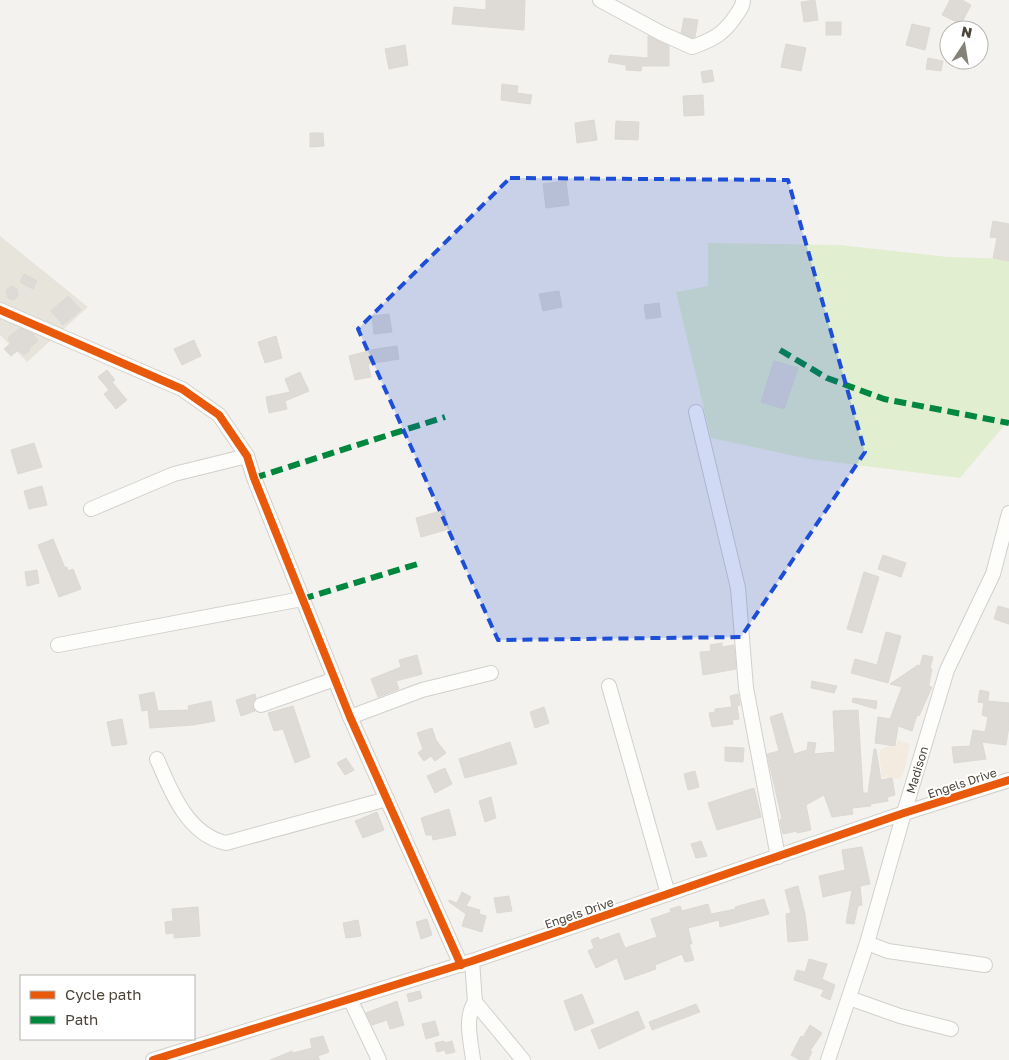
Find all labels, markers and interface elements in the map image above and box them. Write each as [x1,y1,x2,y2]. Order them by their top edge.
north arrow [939,20,989,70]
text: N [960,22,974,41]
street label: Madison [903,745,931,795]
street label: Engels Drive [925,765,999,801]
street label: Engels Drive [543,894,616,932]
legend [20,975,195,1040]
text: Cycle path [65,985,141,1003]
text: Path [65,1010,98,1028]

